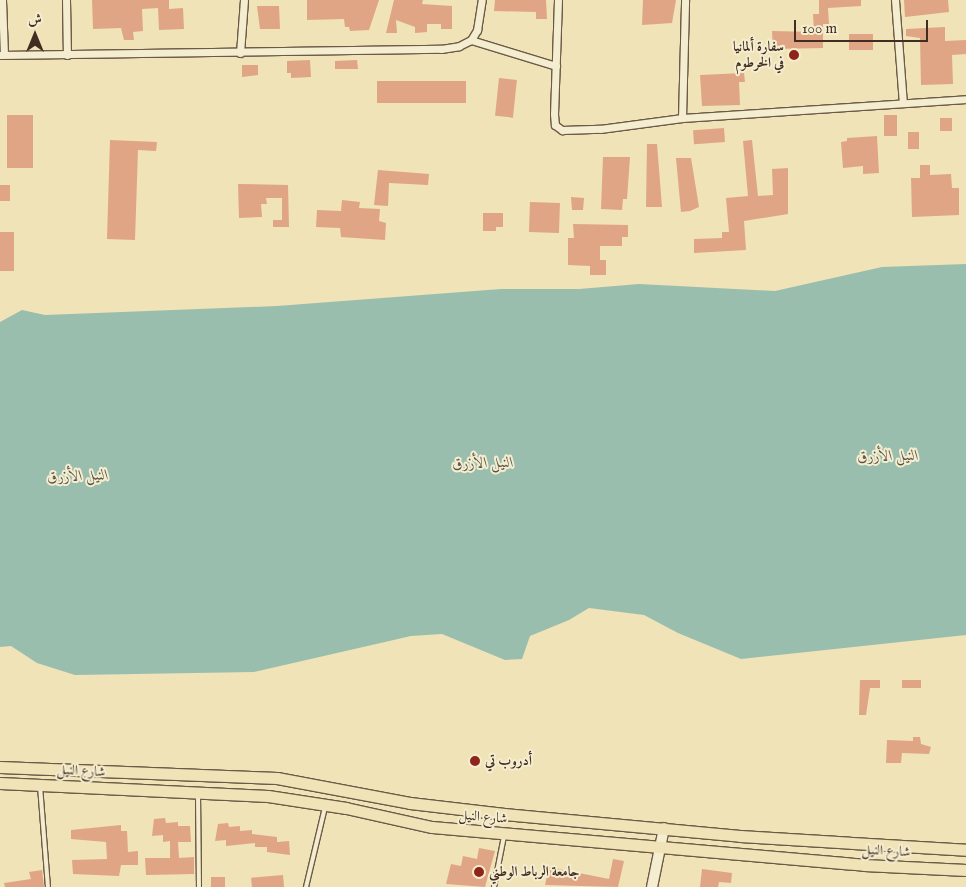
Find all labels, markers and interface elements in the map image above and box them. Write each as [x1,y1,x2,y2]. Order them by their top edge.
north arrow [10,10,60,60]
scale bar [796,10,930,42]
text: ش [28,11,42,29]
text: 100 m [802,19,837,38]
place label: سفارة ألمانيا في الخرطوم [733,39,784,72]
marker: سفارة ألمانيا في الخرطوم [788,49,800,61]
water label: النيل الأزرق [857,446,919,466]
water label: النيل الأزرق [452,453,514,473]
water label: النيل الأزرق [47,466,109,486]
place label: أدروب تي [485,753,532,769]
marker: أدروب تي [469,755,481,767]
street label: شارع النيل [56,761,106,781]
street label: شارع النيل [458,807,508,827]
street label: شارع النيل [861,841,911,861]
place label: جامعة الرباط الوطني [489,864,579,880]
marker: جامعة الرباط الوطني [473,866,485,878]

